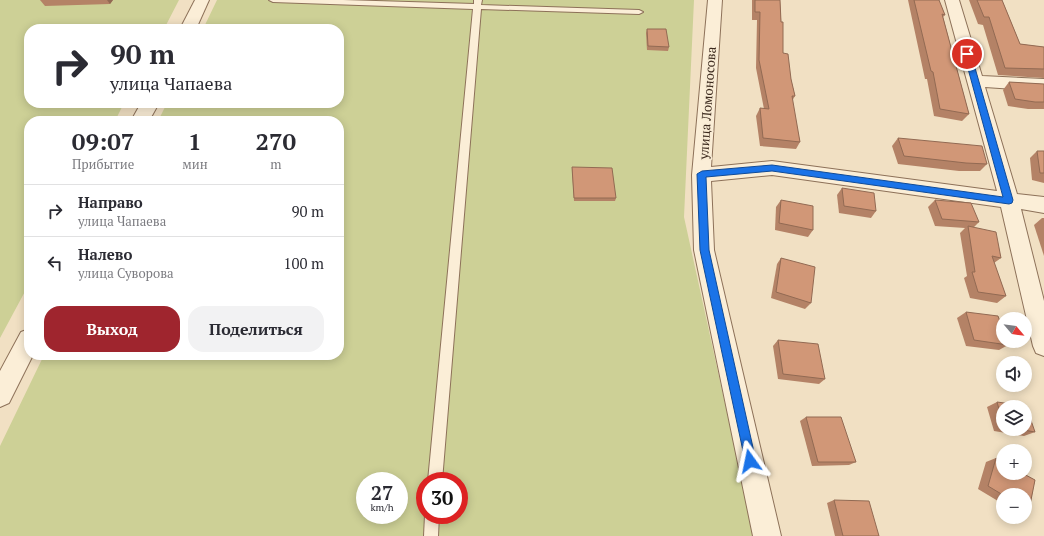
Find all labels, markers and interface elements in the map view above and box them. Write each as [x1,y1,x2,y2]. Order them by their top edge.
text: 90 m [110,35,175,72]
pin [950,37,984,71]
icon: right [44,40,96,92]
icon: arrive [956,43,978,65]
street label: улица Ломоносова [694,46,720,161]
text: улица Чапаева [110,71,232,95]
text: 09:07 [72,125,134,157]
text: 1 [188,125,202,157]
text: 270 [255,125,296,157]
text: Прибытие [72,155,134,173]
text: мин [182,155,208,173]
text: m [270,155,281,173]
text: Направо [78,192,143,212]
icon: right [44,200,66,222]
text: 90 m [291,201,324,221]
text: улица Чапаева [78,212,166,230]
text: Налево [78,244,132,264]
icon: left [44,252,66,274]
text: 100 m [283,253,324,273]
text: улица Суворова [78,264,174,282]
button: Выход [44,306,180,352]
button: Поделиться [188,306,324,352]
north arrow [996,312,1032,348]
map controls [996,312,1032,524]
button: sound [996,356,1032,392]
button: layers [996,400,1032,436]
position arrow [729,440,771,482]
button: + [996,444,1032,480]
speed limit sign: 30 [416,472,468,524]
text: 27 [371,479,393,506]
button: − [996,488,1032,524]
text: km/h [370,501,394,514]

